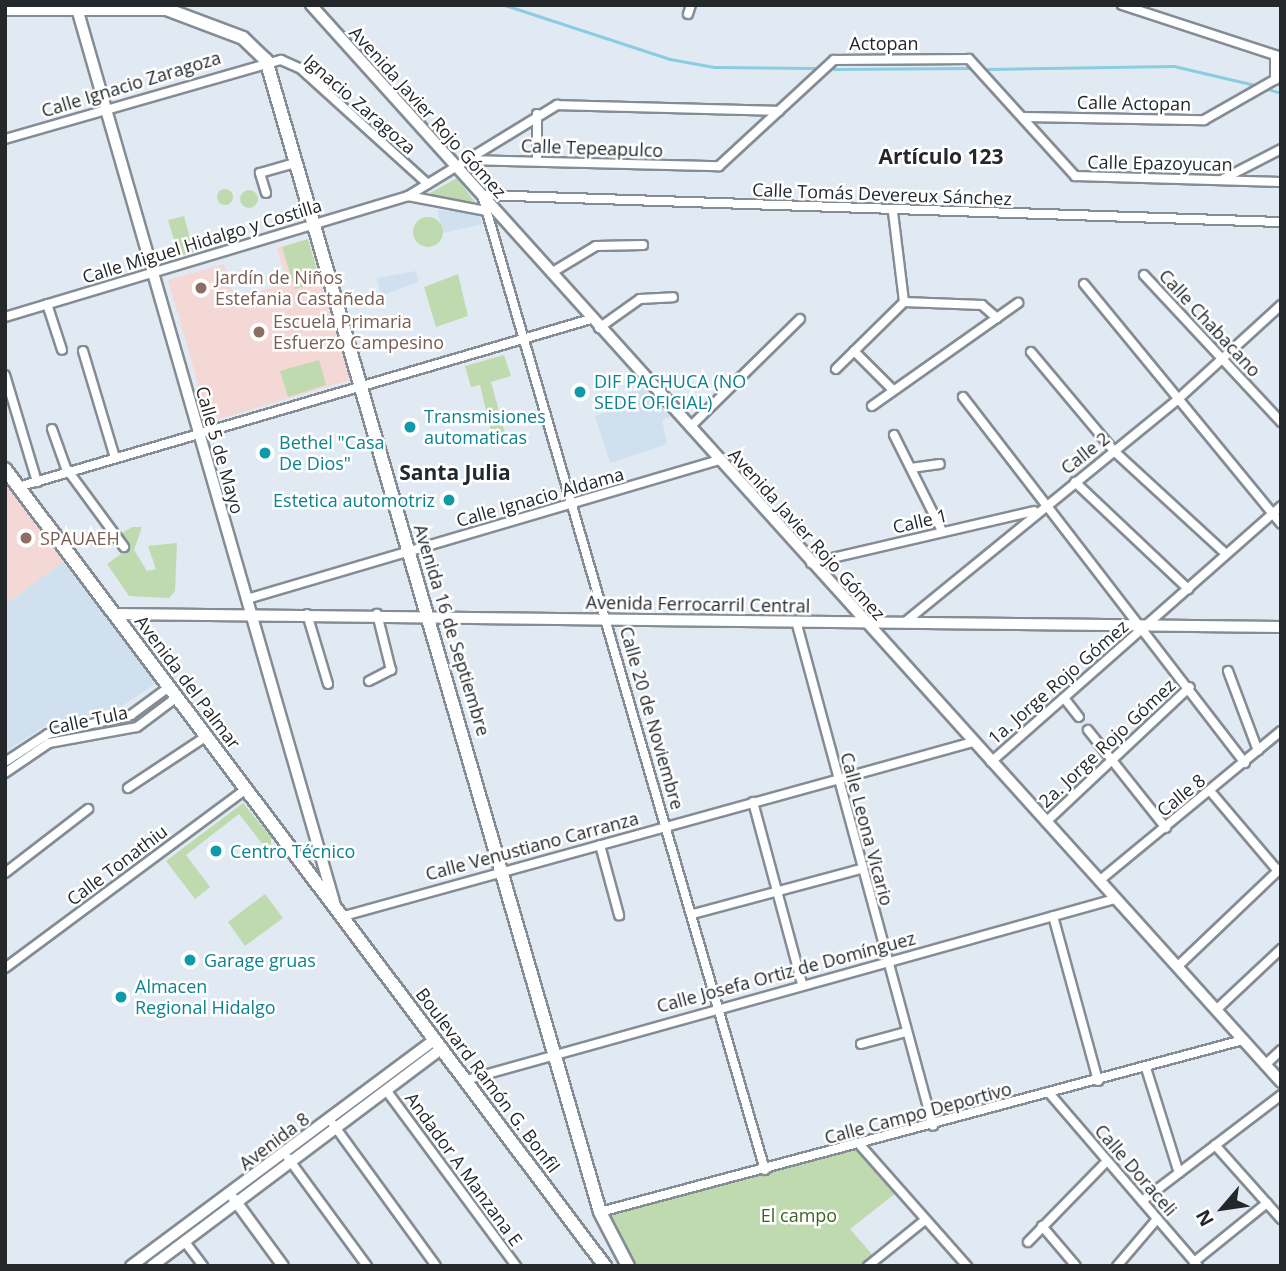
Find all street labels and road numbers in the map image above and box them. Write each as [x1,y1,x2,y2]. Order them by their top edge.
street label: Avenida Javier Rojo Gómez [345,22,511,202]
street label: Actopan [849,32,919,54]
street label: Calle Ignacio Zaragoza [39,46,223,122]
street label: Ignacio Zaragoza [300,50,420,158]
street label: Calle Actopan [1077,91,1191,115]
street label: Calle Tepeapulco [520,135,664,161]
street label: Calle Epazoyucan [1087,151,1233,175]
street label: Calle Tomás Devereux Sánchez [752,179,1012,209]
street label: Calle Miguel Hidalgo y Costilla [80,194,324,288]
street label: Calle Chabacano [1155,265,1265,381]
street label: Calle 5 de Mayo [191,384,249,516]
street label: Calle 2 [1056,427,1114,479]
street label: Avenida Javier Rojo Gómez [724,444,890,624]
street label: Calle Ignacio Aldama [454,463,626,531]
street label: Calle 1 [891,504,949,538]
street label: Avenida 16 de Septiembre [410,522,494,738]
street label: Avenida Ferrocarril Central [586,591,810,617]
street label: Avenida del Palmar [131,611,245,753]
street label: 1a. Jorge Rojo Gómez [984,615,1132,749]
street label: Calle 20 de Noviembre [616,624,688,812]
street label: 2a. Jorge Rojo Gómez [1034,674,1180,812]
street label: Calle Tula [46,701,130,739]
street label: Calle Leona Vicario [836,750,898,908]
street label: Calle 8 [1153,769,1209,821]
street label: Calle Venustiano Carranza [423,807,641,885]
street label: Calle Tonathiu [63,820,171,910]
street label: Calle Josefa Ortiz de Domínguez [654,927,918,1017]
street label: Boulevard Ramón G. Bonfil [411,983,565,1177]
street label: Calle Campo Deportivo [822,1078,1014,1148]
street label: Andador A Manzana E [401,1088,527,1250]
street label: Avenida 8 [235,1108,313,1174]
street label: Calle Doraceli [1090,1120,1182,1220]

